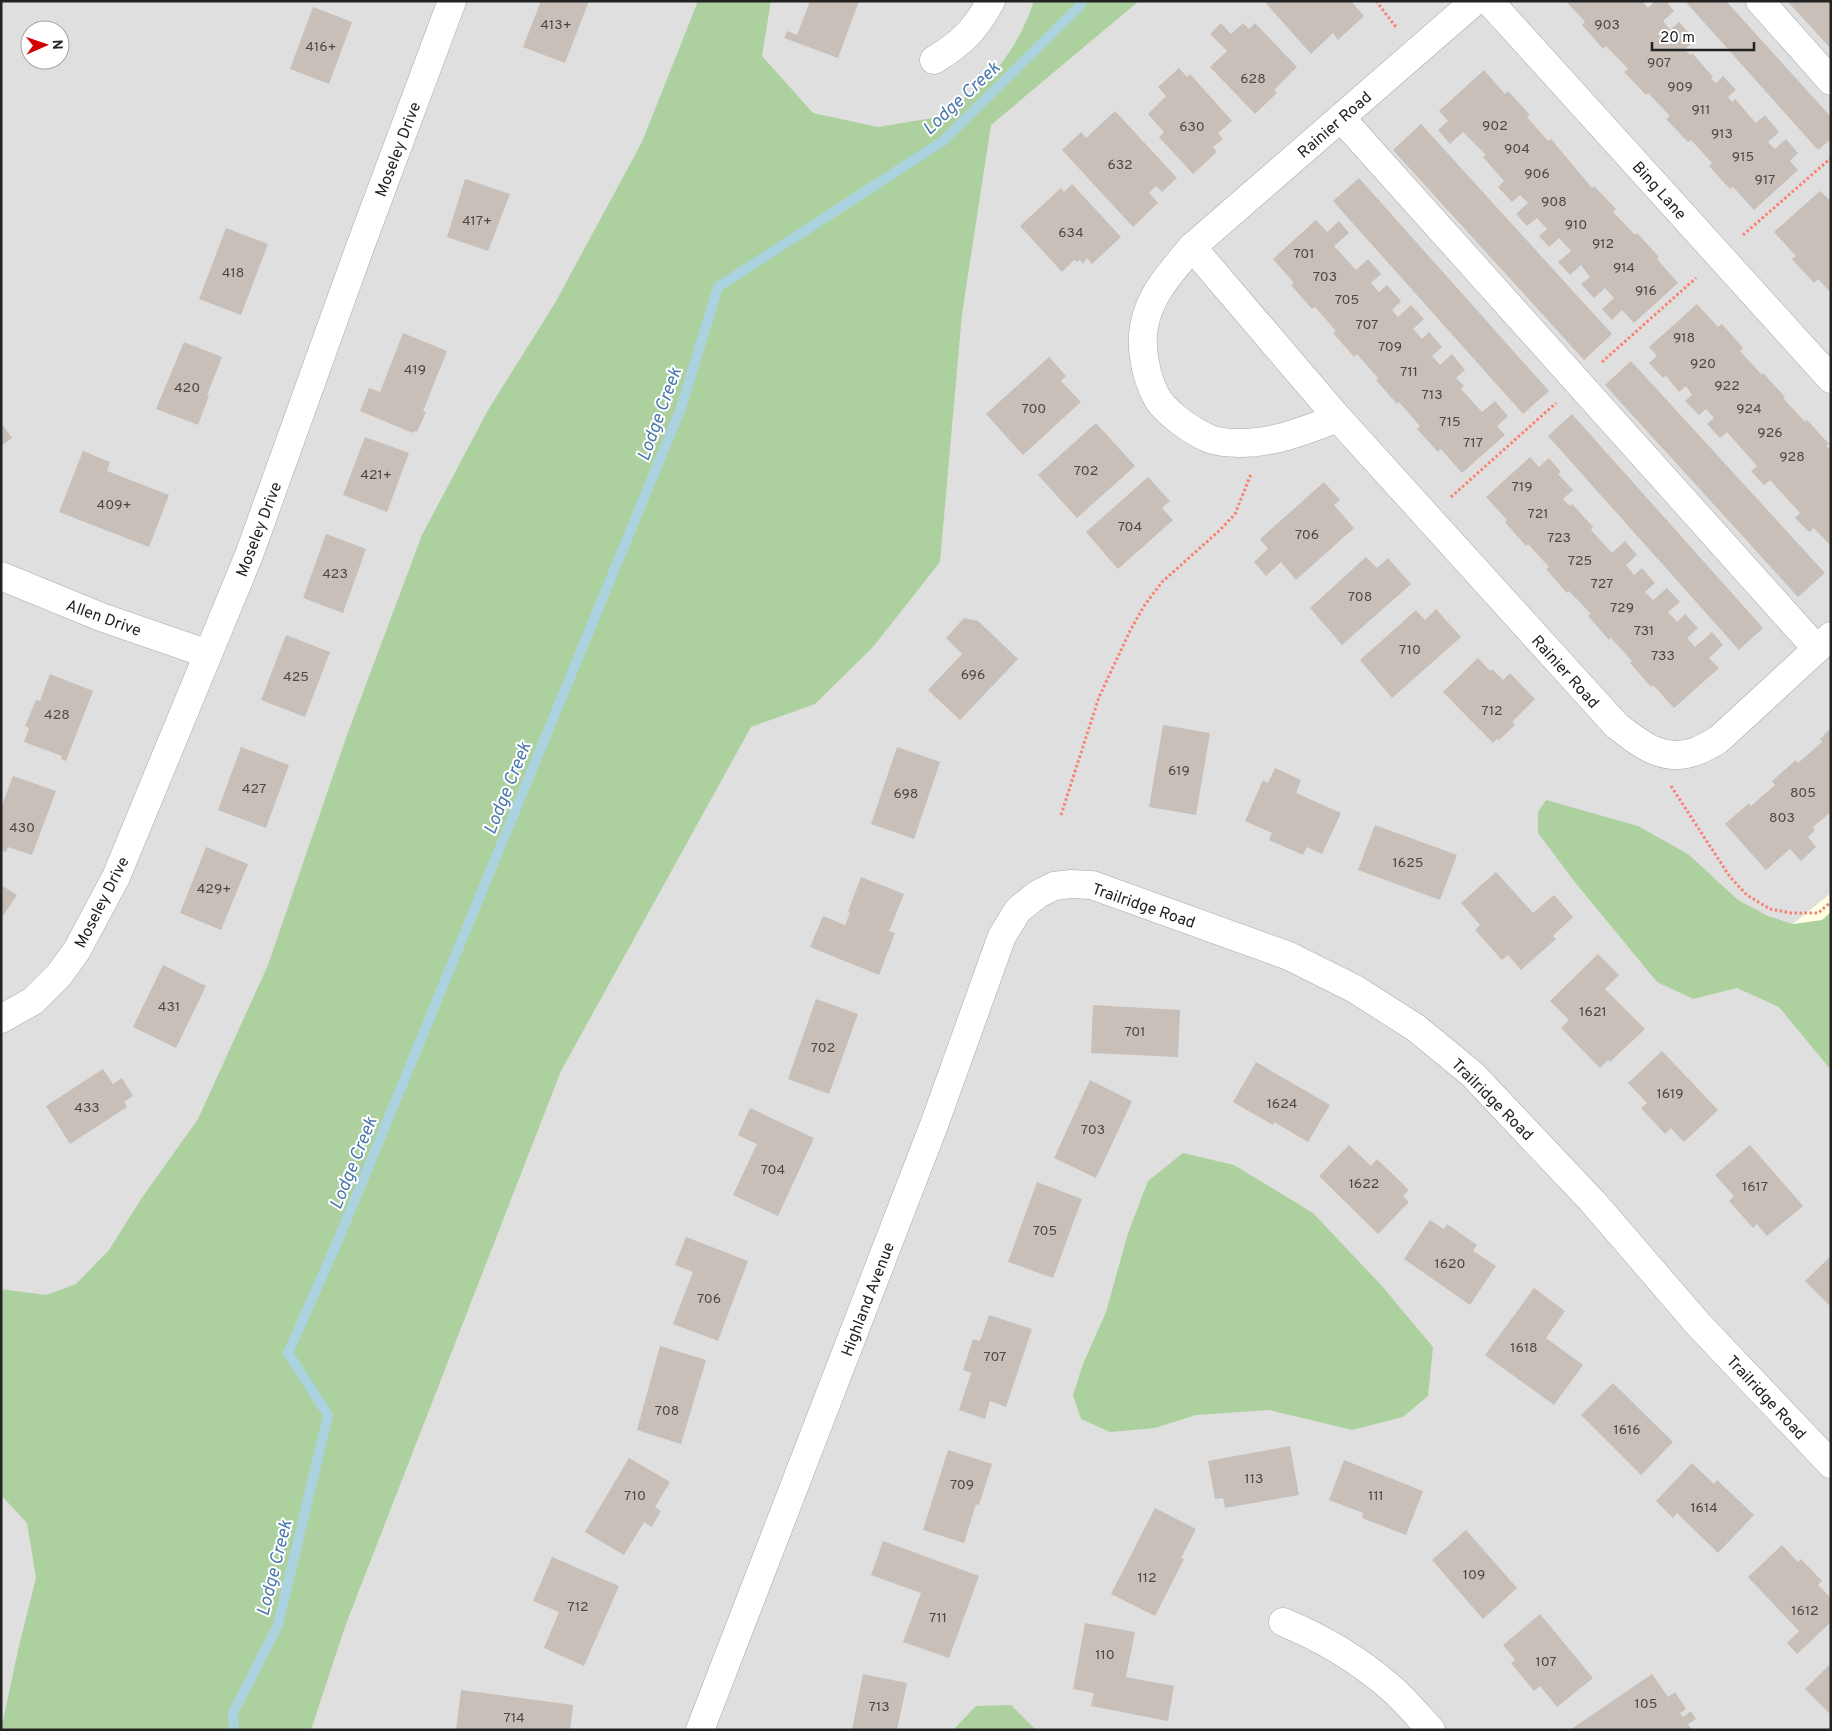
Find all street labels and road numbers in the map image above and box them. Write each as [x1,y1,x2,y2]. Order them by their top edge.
street label: Rainier Road [1294,88,1377,163]
street label: Moseley Drive [372,99,426,200]
street label: Bing Lane [1627,158,1690,225]
street label: Moseley Drive [233,479,287,580]
street label: Allen Drive [63,596,144,642]
street label: Rainier Road [1526,632,1603,713]
street label: Moseley Drive [71,854,134,952]
street label: Trailridge Road [1089,880,1198,934]
street label: Trailridge Road [1446,1055,1537,1146]
street label: Highland Avenue [838,1240,900,1360]
street label: Trailridge Road [1721,1352,1810,1445]

